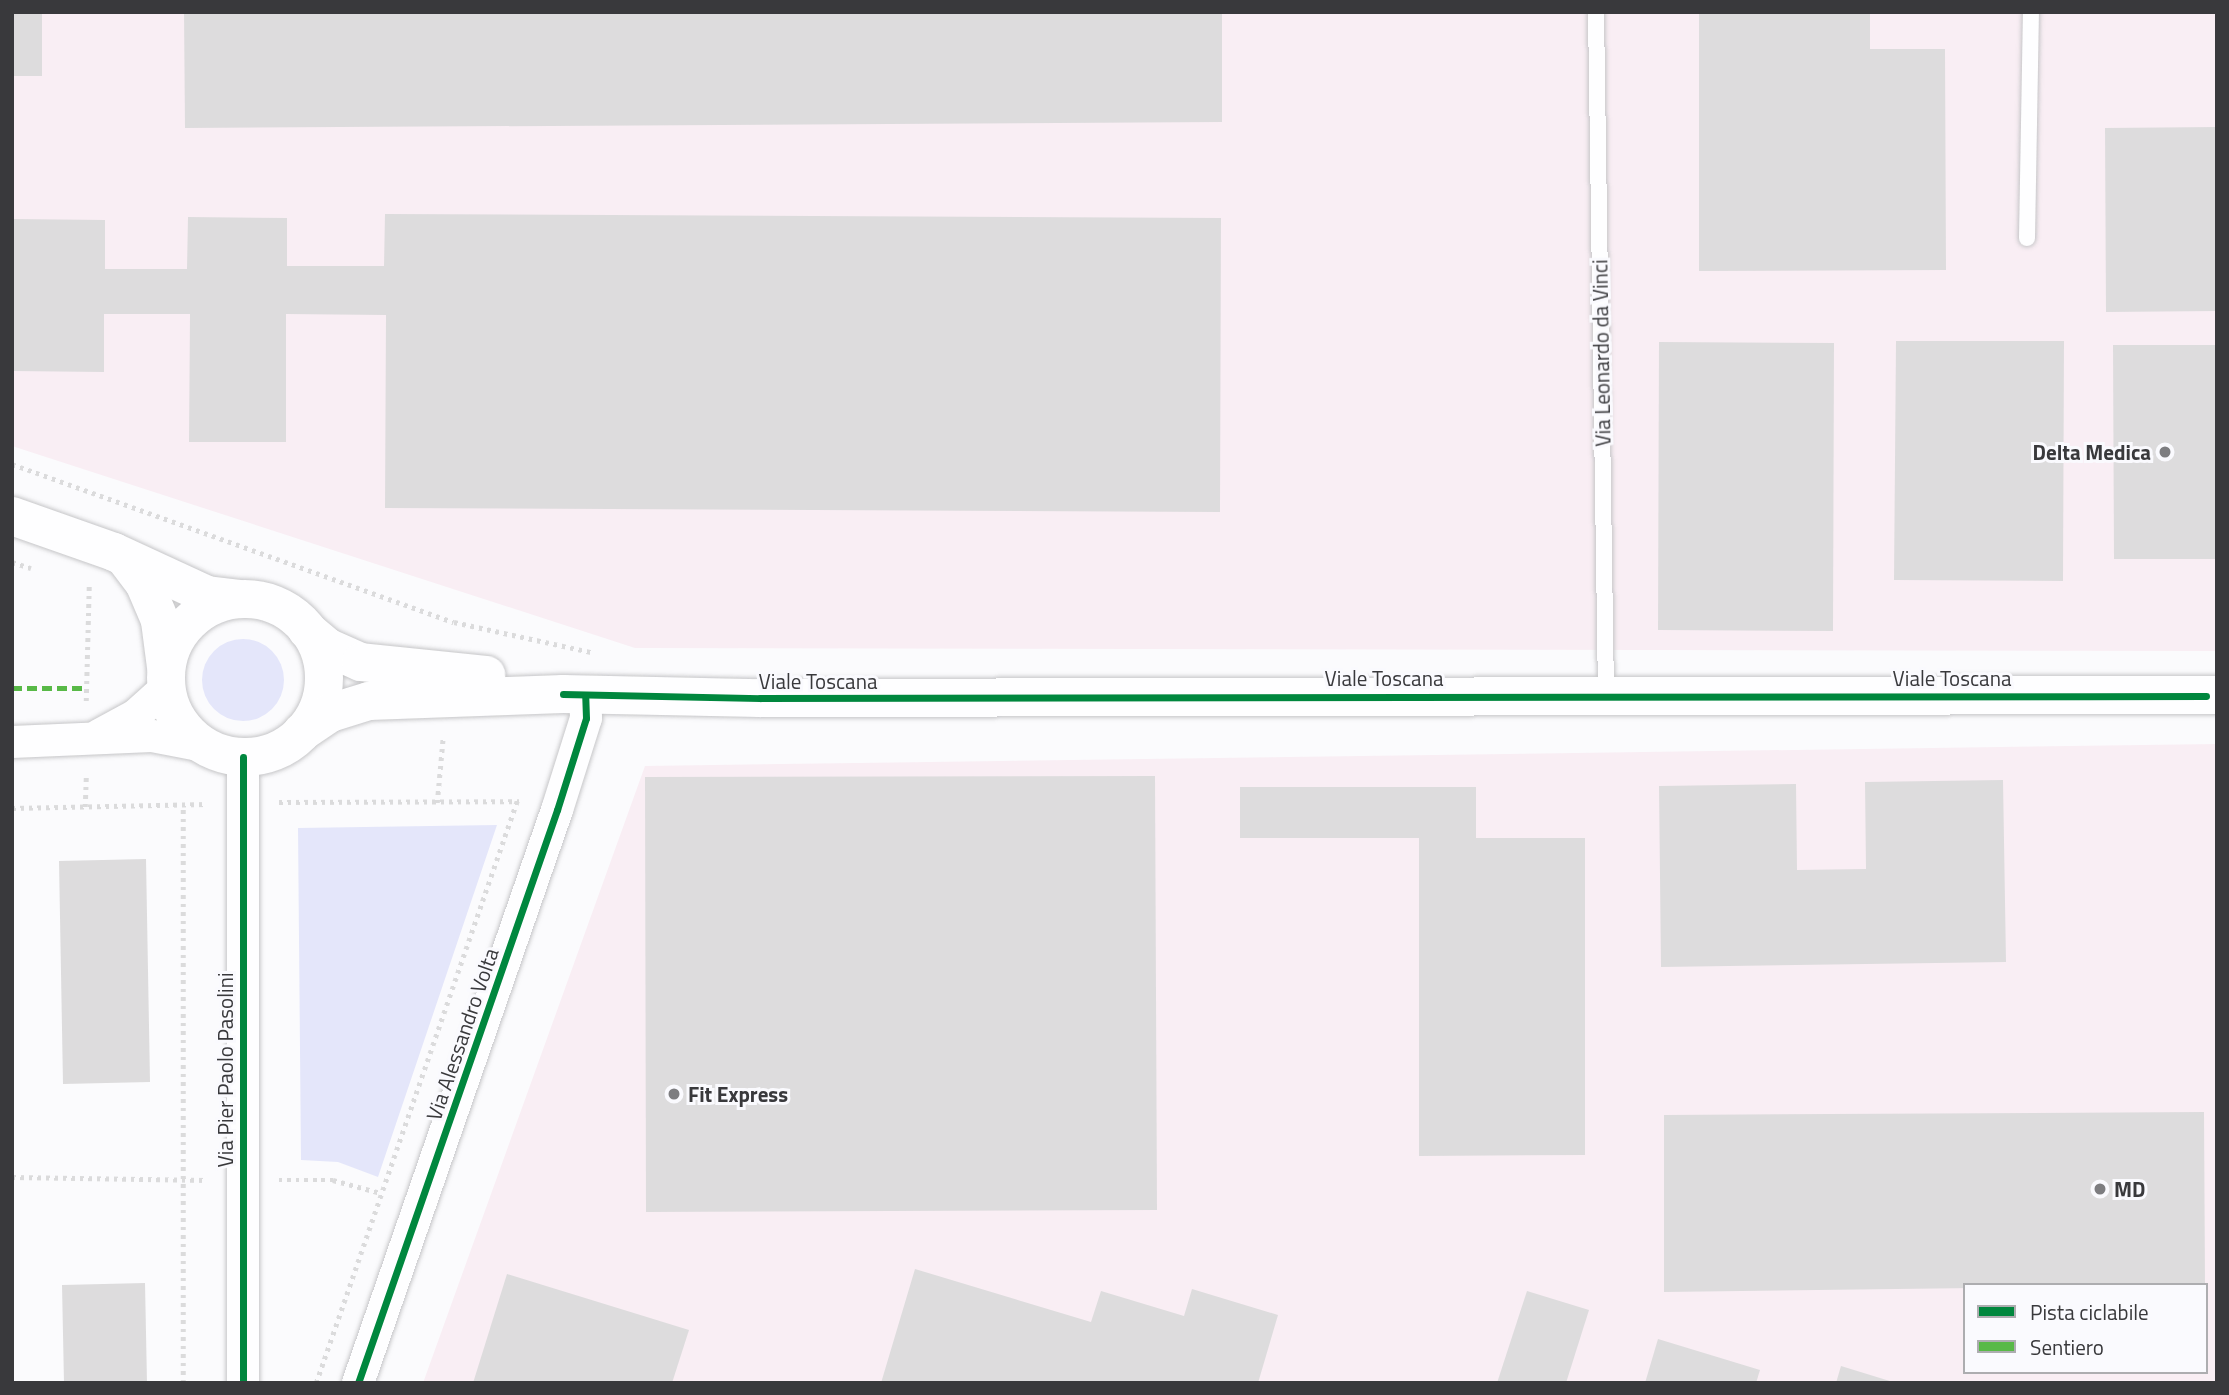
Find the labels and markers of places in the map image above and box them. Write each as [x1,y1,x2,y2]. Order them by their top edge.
place label: Delta Medica [2033,439,2151,465]
marker: Delta Medica [2157,444,2173,460]
place label: Fit Express [688,1081,788,1107]
marker: Fit Express [666,1086,682,1102]
place label: MD [2114,1176,2145,1202]
marker: MD [2092,1181,2108,1197]

